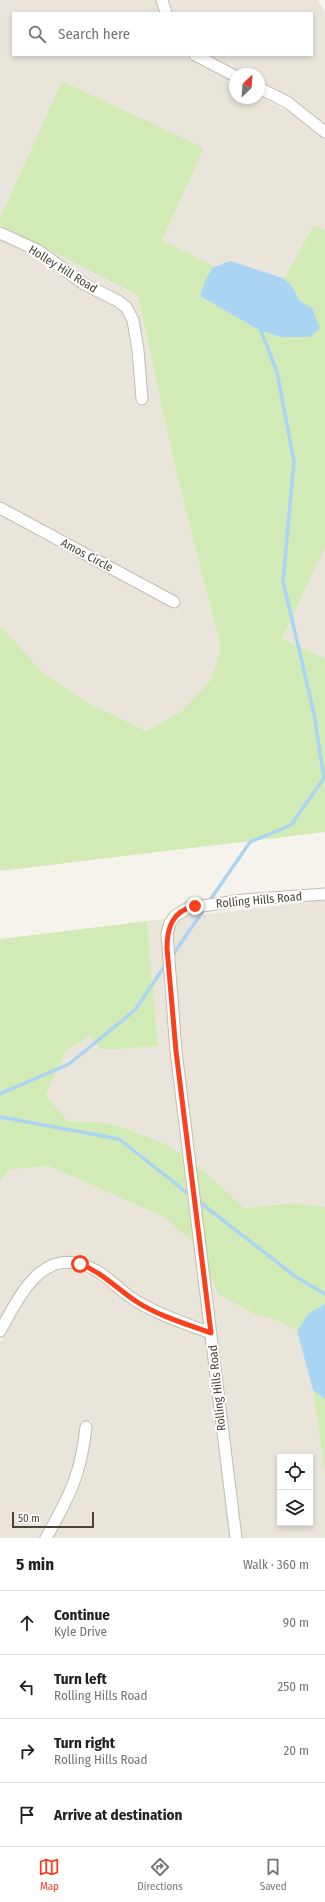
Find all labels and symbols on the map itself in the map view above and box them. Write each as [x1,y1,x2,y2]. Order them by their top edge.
north arrow [229,68,265,104]
street label: Holley Hill Road [26,242,100,296]
street label: Amos Circle [59,535,115,575]
street label: Rolling Hills Road [215,889,303,911]
route end [186,897,204,915]
route start [71,1255,89,1273]
street label: Rolling Hills Road [206,1344,228,1432]
scale bar [12,1510,94,1529]

